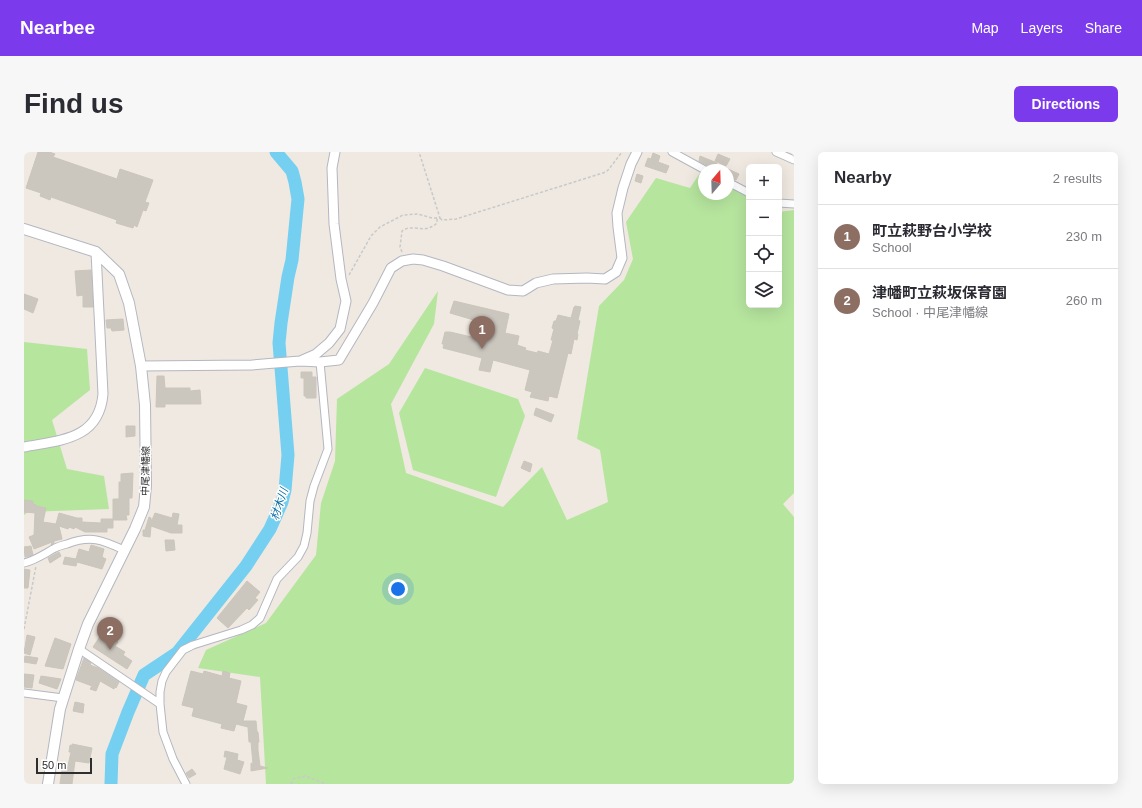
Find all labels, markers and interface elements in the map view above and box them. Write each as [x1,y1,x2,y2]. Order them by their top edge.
text: Nearbee [20,17,95,38]
text: Map [971,20,999,36]
text: Layers [1021,20,1063,36]
text: Share [1085,20,1122,36]
button: Directions [1014,86,1118,122]
text: Find us [24,88,124,119]
north arrow [698,164,734,200]
map controls [746,164,782,308]
button: + [746,164,782,200]
text: Nearby [834,168,892,187]
text: 2 results [1053,171,1102,186]
button: − [746,200,782,236]
text: 町立萩野台小学校 [872,222,992,239]
text: 1 [843,229,851,244]
text: 230 m [1066,229,1102,244]
button: locate [746,236,782,272]
text: School [872,240,912,255]
button: layers [746,272,782,308]
text: 津幡町立萩坂保育園 [872,284,1007,301]
text: 2 [843,293,851,308]
text: 260 m [1066,293,1102,308]
text: School · 中尾津幡線 [872,305,988,320]
pin: 1 [469,316,495,349]
street label: 中尾津幡線 [140,446,151,496]
water label: 材木川 [268,486,290,522]
your location [388,579,408,599]
pin: 2 [97,617,123,650]
scale bar [36,756,92,775]
text: 50 m [42,759,66,771]

